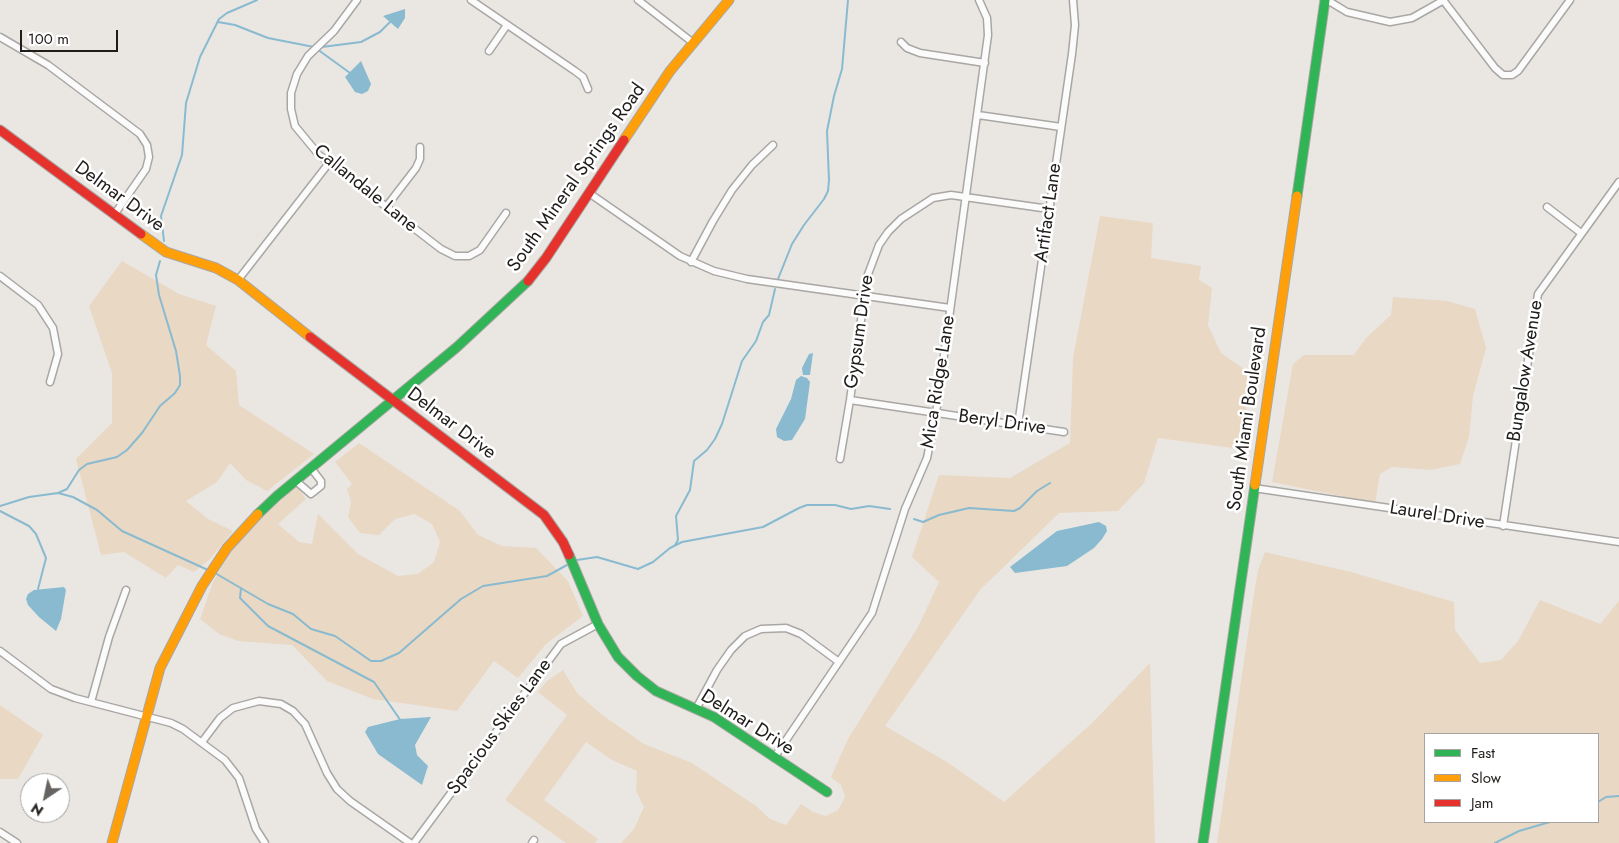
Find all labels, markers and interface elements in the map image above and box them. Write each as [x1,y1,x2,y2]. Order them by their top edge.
scale bar [22,20,120,52]
text: 100 m [28,28,69,50]
street label: South Mineral Springs Road [503,79,651,277]
street label: Callandale Lane [308,140,422,238]
street label: Delmar Drive [70,157,168,237]
street label: Artifact Lane [1031,162,1067,264]
street label: Gypsum Drive [841,274,879,390]
street label: Bungalow Avenue [1504,299,1548,443]
street label: Mica Ridge Lane [917,314,961,450]
street label: South Miami Boulevard [1224,326,1272,512]
street label: Delmar Drive [402,383,500,465]
street label: Beryl Drive [957,406,1047,440]
street label: Laurel Drive [1388,497,1486,535]
street label: Spacious Skies Lane [443,655,557,799]
street label: Delmar Drive [696,685,798,761]
legend [1424,733,1599,823]
text: Fast [1471,742,1495,764]
text: Slow [1471,767,1501,789]
north arrow [20,773,70,823]
text: Jam [1471,792,1494,814]
text: N [27,798,47,821]

